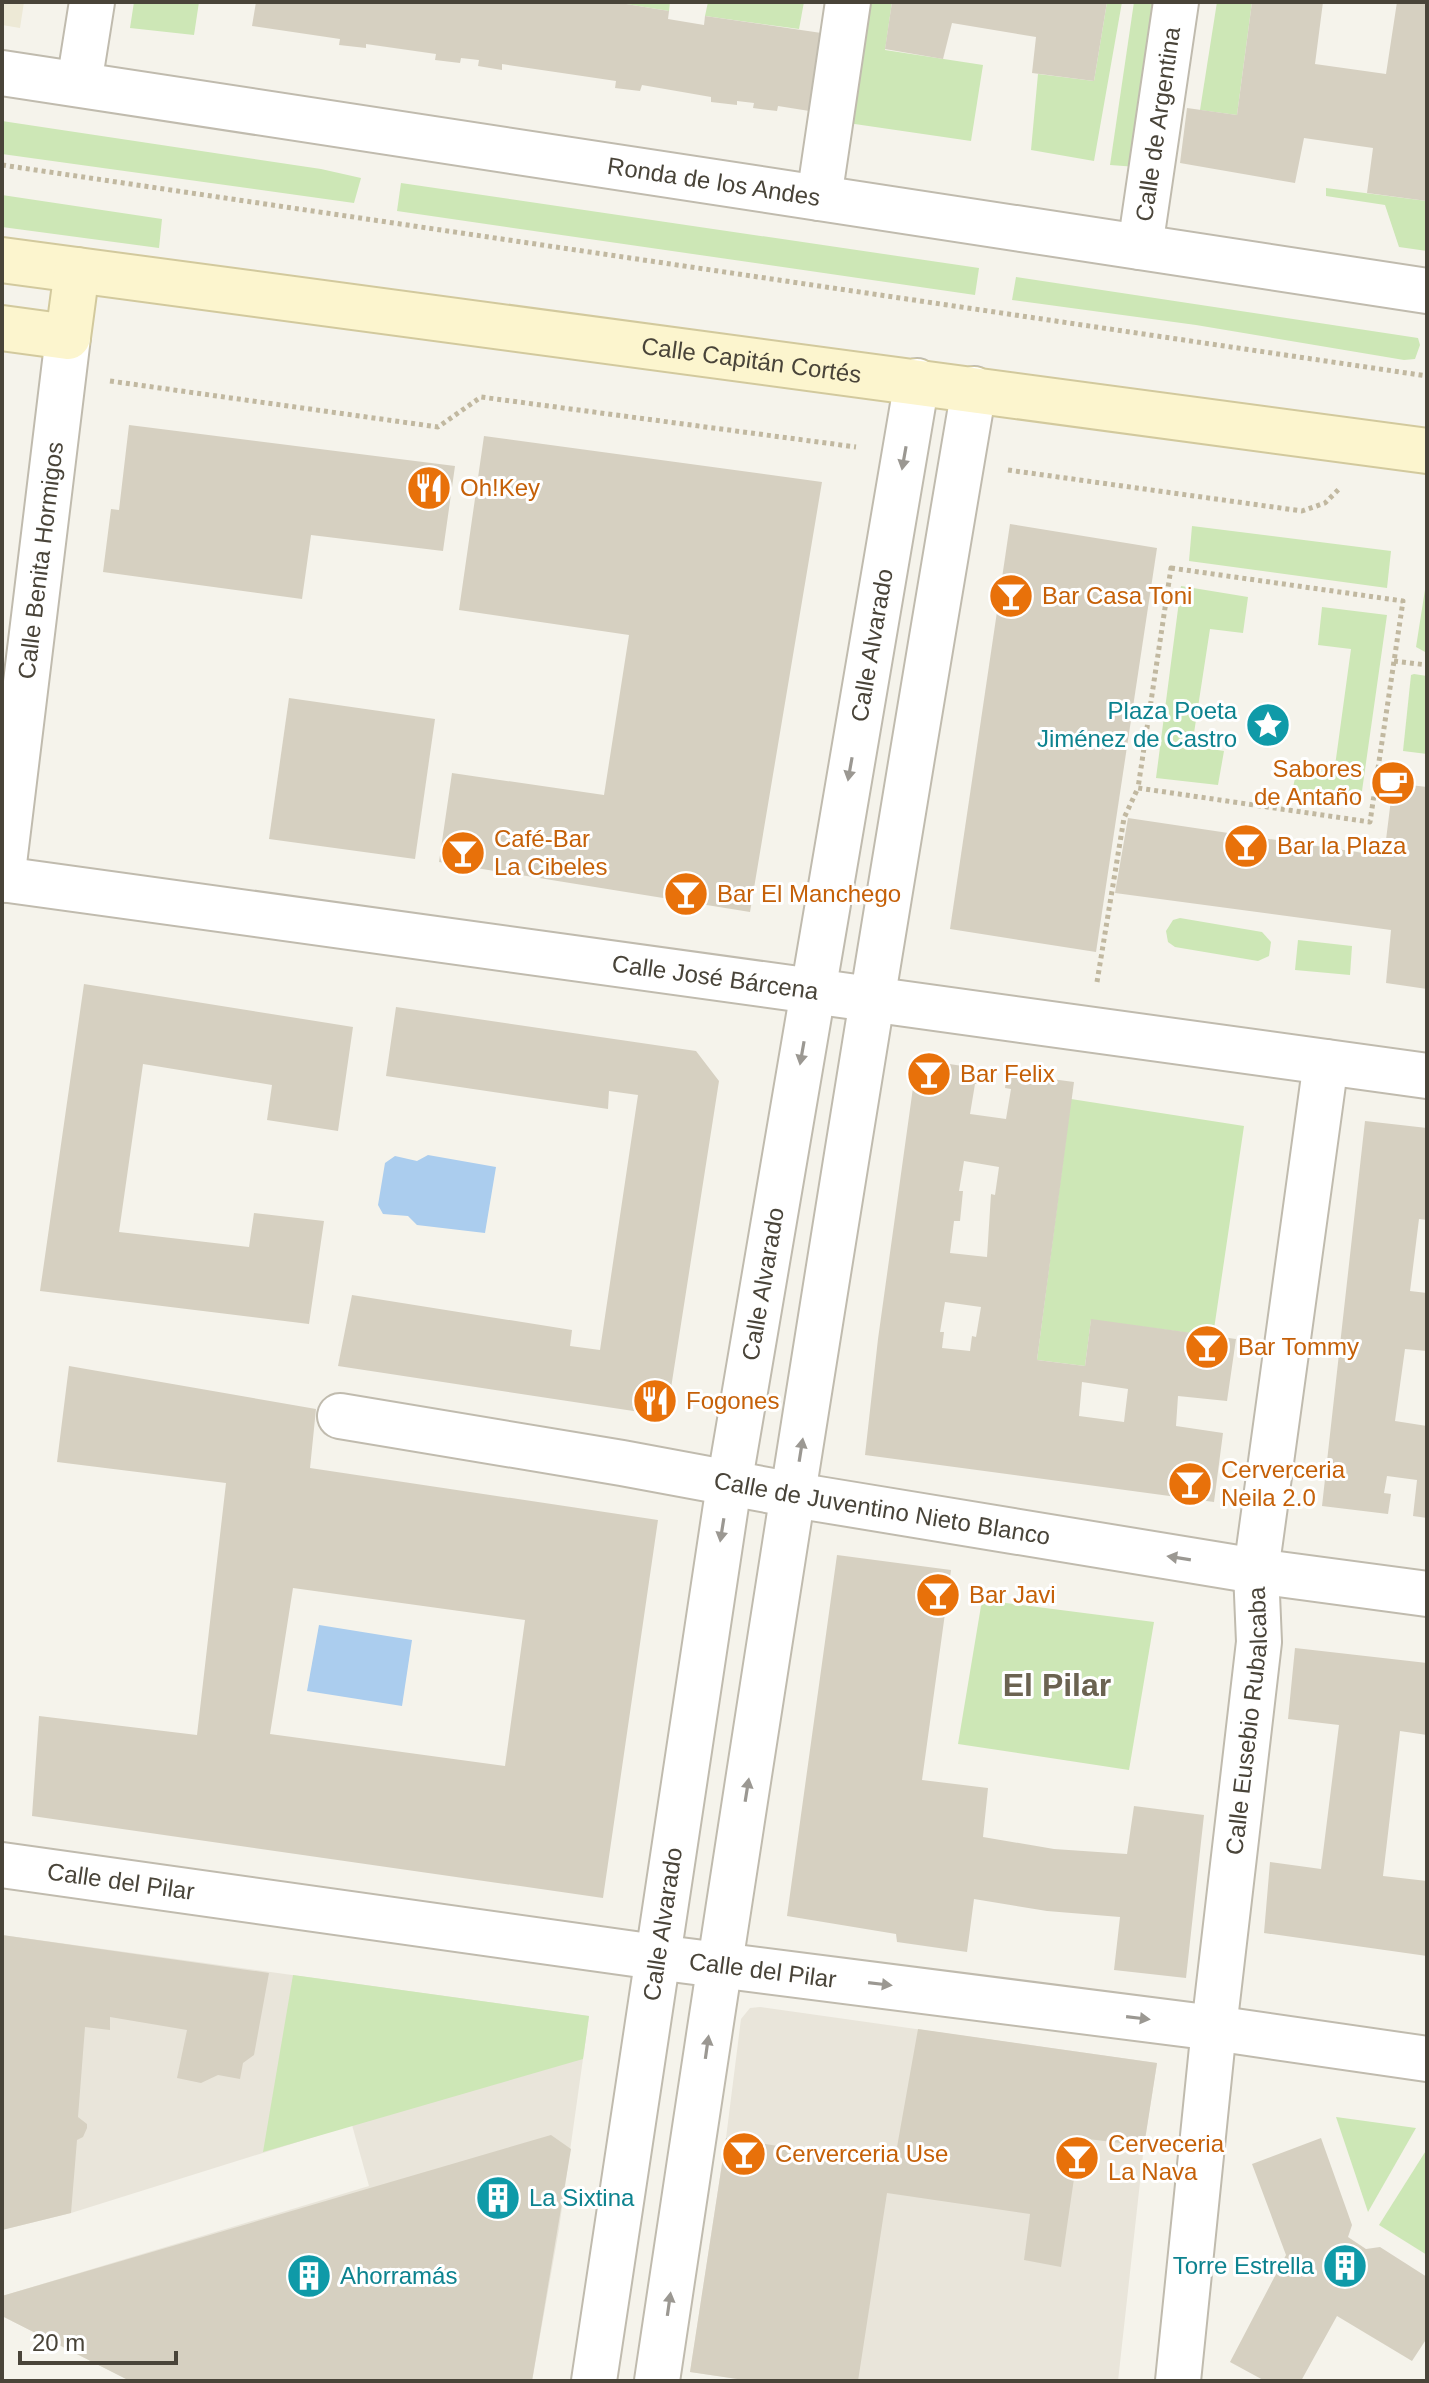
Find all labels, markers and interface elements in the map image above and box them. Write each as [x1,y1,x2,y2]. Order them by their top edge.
street label: Calle de Argentina [1130,25,1185,223]
street label: Ronda de los Andes [605,152,822,211]
street label: Calle Capitán Cortés [640,332,863,388]
street label: Calle Benita Hormigos [13,440,68,681]
one-way arrow [897,445,909,470]
restaurant icon: Oh!Key [405,464,453,512]
place label: Oh!Key [460,474,540,501]
street label: Calle Alvarado [845,567,898,724]
bar icon: Bar Casa Toni [987,572,1035,620]
place label: Bar Casa Toni [1042,582,1192,609]
place label: Plaza Poeta Jiménez de Castro [1037,697,1238,752]
place icon: Plaza Poeta Jiménez de Castro [1244,701,1292,749]
place label: Sabores de Antaño [1254,755,1362,810]
one-way arrow [843,757,856,782]
cafe icon: Sabores de Antaño [1369,759,1417,807]
bar icon: Bar la Plaza [1222,822,1270,870]
place label: Café-Bar La Cibeles [494,825,607,880]
bar icon: Café-Bar La Cibeles [439,829,487,877]
place label: Bar la Plaza [1277,832,1407,859]
bar icon: Bar El Manchego [662,870,710,918]
place label: Bar El Manchego [717,880,901,907]
street label: Calle José Bárcena [610,949,821,1005]
one-way arrow [795,1041,808,1066]
bar icon: Bar Felix [905,1050,953,1098]
place label: Bar Felix [960,1060,1055,1087]
street label: Calle Alvarado [736,1205,789,1363]
bar icon: Bar Tommy [1183,1323,1231,1371]
place label: Bar Tommy [1238,1333,1359,1360]
restaurant icon: Fogones [631,1377,679,1425]
place label: Fogones [686,1387,779,1414]
one-way arrow [795,1437,808,1462]
place label: Cerverceria Neila 2.0 [1221,1456,1346,1511]
bar icon: Cerverceria Neila 2.0 [1166,1460,1214,1508]
street label: Calle de Juventino Nieto Blanco [712,1466,1052,1550]
one-way arrow [715,1518,728,1543]
one-way arrow [1166,1551,1191,1564]
bar icon: Bar Javi [914,1571,962,1619]
place label: Bar Javi [969,1581,1056,1608]
street label: Calle Eusebio Rubalcaba [1220,1585,1272,1856]
district label: El Pilar [1003,1667,1111,1703]
one-way arrow [741,1777,754,1802]
street label: Calle Alvarado [637,1845,687,2003]
street label: Calle del Pilar [46,1858,196,1905]
street label: Calle del Pilar [688,1947,838,1993]
one-way arrow [868,1978,893,1991]
one-way arrow [1125,2011,1150,2024]
one-way arrow [701,2034,714,2059]
bar icon: Cerverceria Use [720,2130,768,2178]
place label: Cerveceria La Nava [1108,2130,1225,2185]
bar icon: Cerveceria La Nava [1053,2134,1101,2182]
place label: Cerverceria Use [775,2140,948,2167]
building icon: La Sixtina [474,2174,522,2222]
place label: La Sixtina [529,2184,635,2211]
building icon: Torre Estrella [1321,2242,1369,2290]
building icon: Ahorramás [285,2252,333,2300]
place label: Torre Estrella [1173,2252,1315,2279]
place label: Ahorramás [340,2262,457,2289]
one-way arrow [663,2291,676,2316]
scale bar [20,2315,176,2365]
text: 20 m [32,2329,85,2356]

